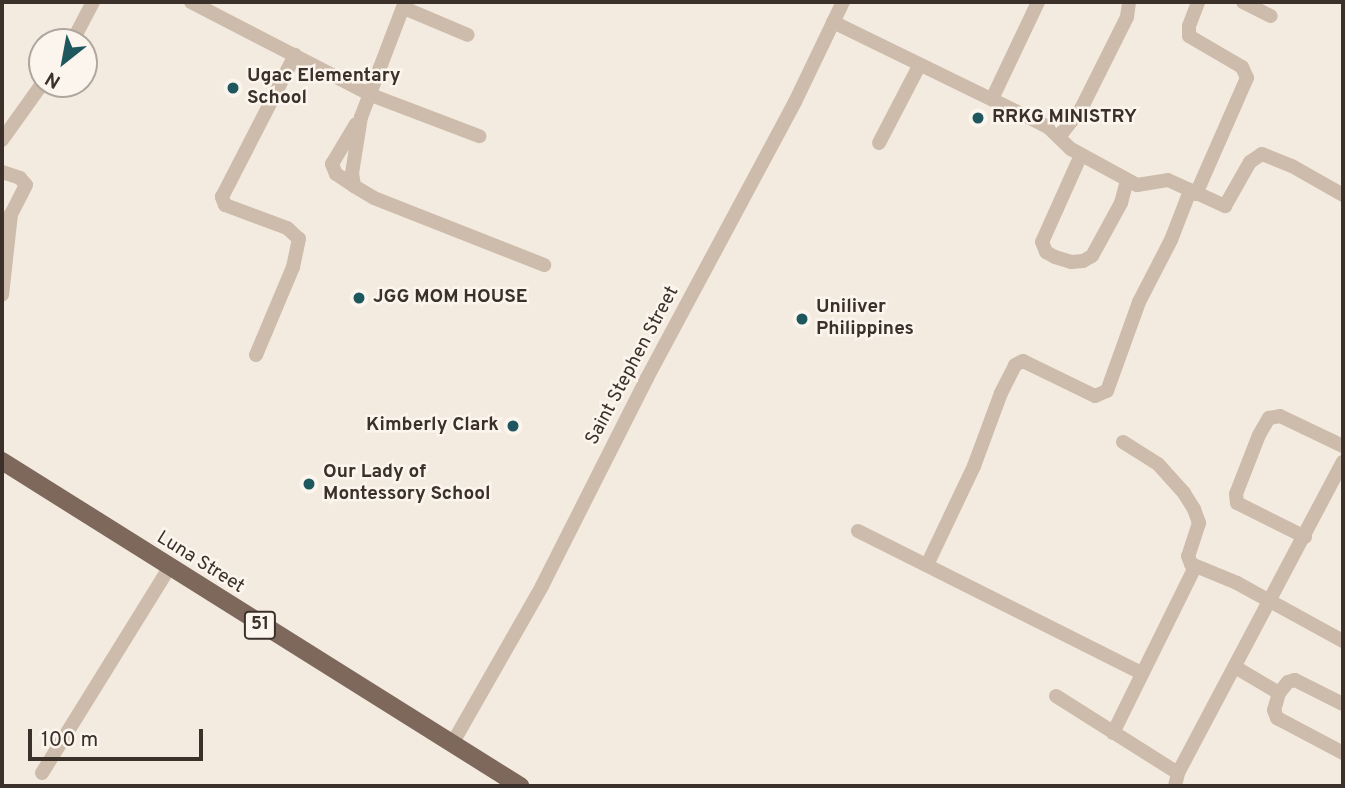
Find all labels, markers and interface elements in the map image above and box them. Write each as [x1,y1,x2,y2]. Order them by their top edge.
north arrow [28,28,98,98]
text: N [41,65,65,93]
place label: Ugac Elementary School [247,66,401,110]
marker: Ugac Elementary School [225,80,241,96]
place label: RRKG MINISTRY [992,107,1137,129]
marker: RRKG MINISTRY [970,110,986,126]
street label: Saint Stephen Street [582,283,684,449]
place label: JGG MOM HOUSE [373,287,528,309]
marker: JGG MOM HOUSE [351,290,367,306]
place label: Uniliver Philippines [816,297,914,341]
marker: Uniliver Philippines [794,311,810,327]
place label: Kimberly Clark [366,415,499,437]
marker: Kimberly Clark [505,418,521,434]
place label: Our Lady of Montessory School [323,462,491,506]
marker: Our Lady of Montessory School [301,476,317,492]
street label: Luna Street [152,527,248,599]
road number: 51 [243,610,278,640]
scale bar [32,714,206,758]
text: 100 m [41,727,98,754]

